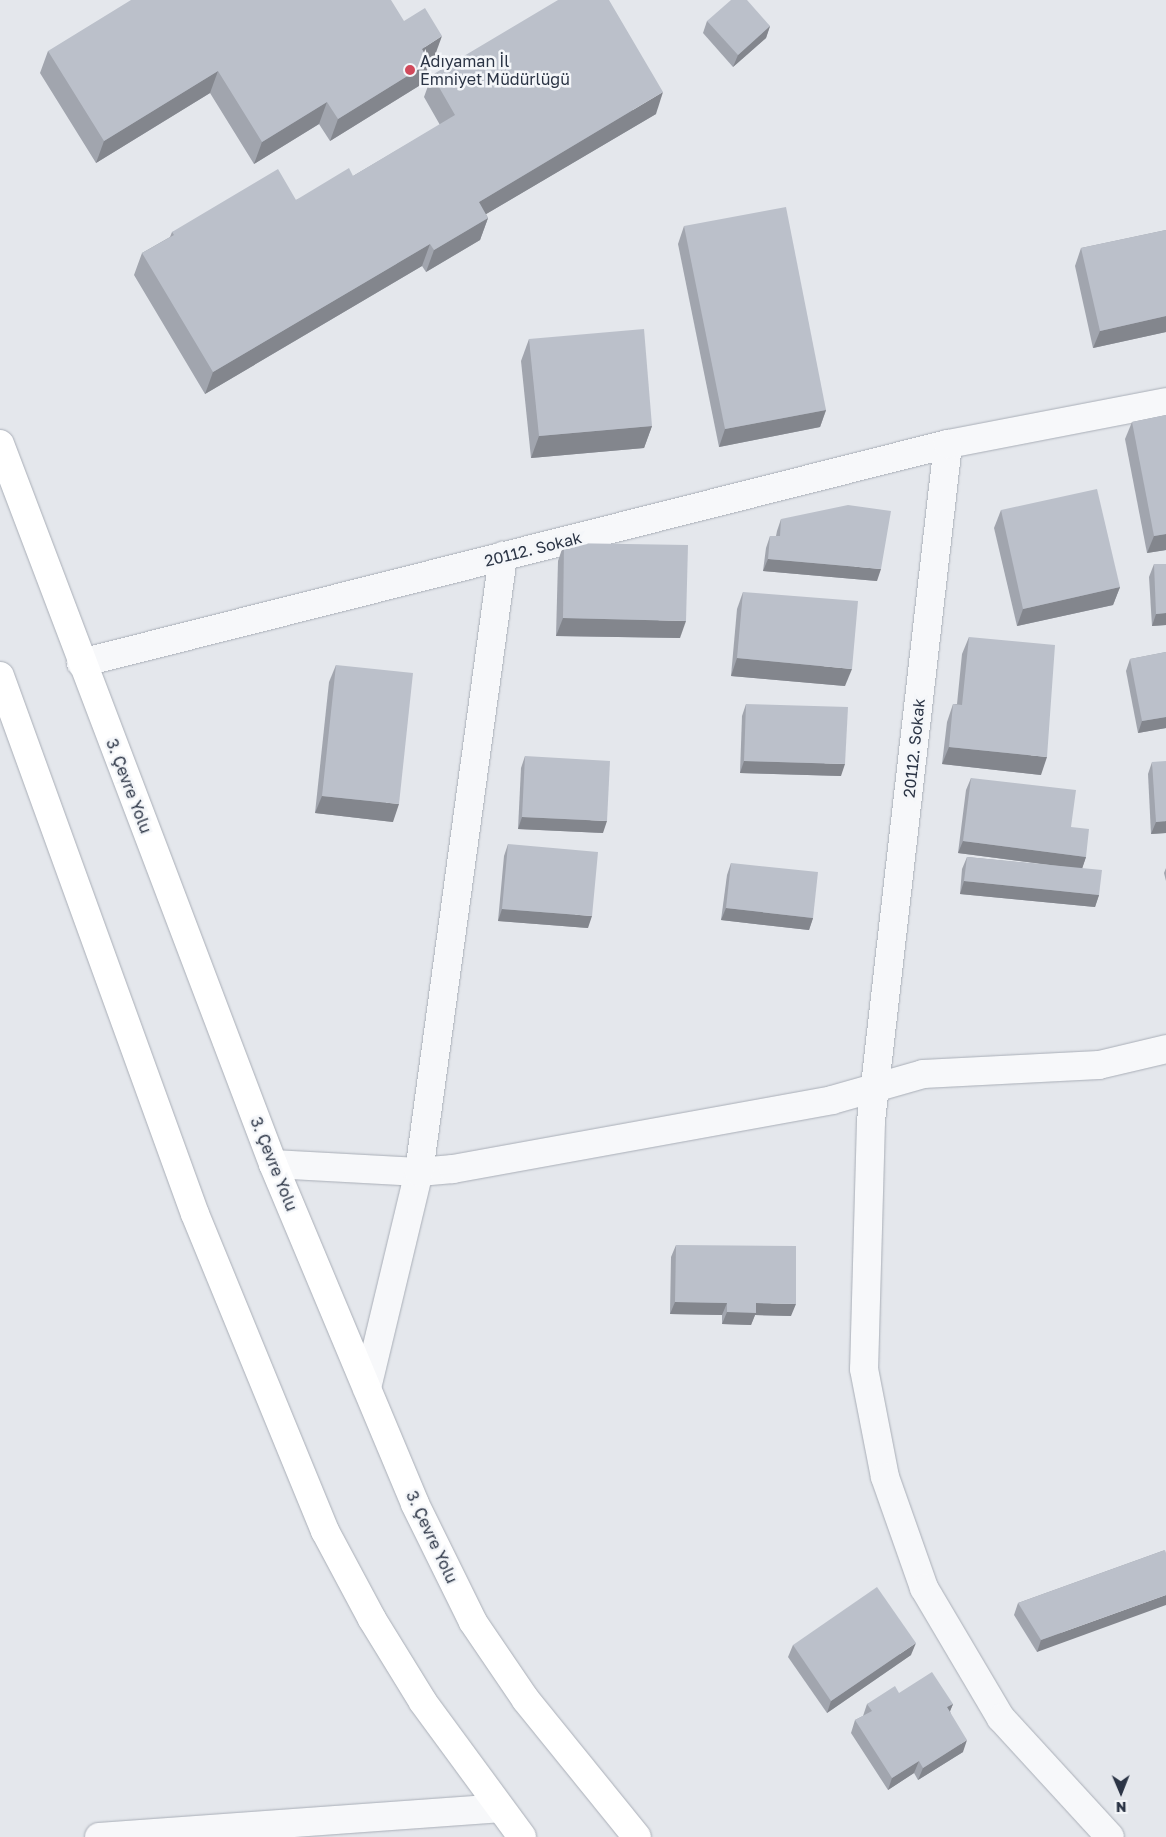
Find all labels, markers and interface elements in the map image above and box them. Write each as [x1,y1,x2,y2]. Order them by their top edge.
place label: Adıyaman İl Emniyet Müdürlüğü [420,51,570,89]
marker: Adıyaman İl Emniyet Müdürlüğü [404,64,416,76]
street label: 20112. Sokak [482,528,584,570]
street label: 20112. Sokak [899,697,929,799]
street label: 3. Çevre Yolu [102,736,156,836]
street label: 3. Çevre Yolu [246,1114,302,1214]
street label: 3. Çevre Yolu [402,1488,462,1586]
north arrow [1096,1767,1146,1817]
text: N [1116,1799,1127,1816]

